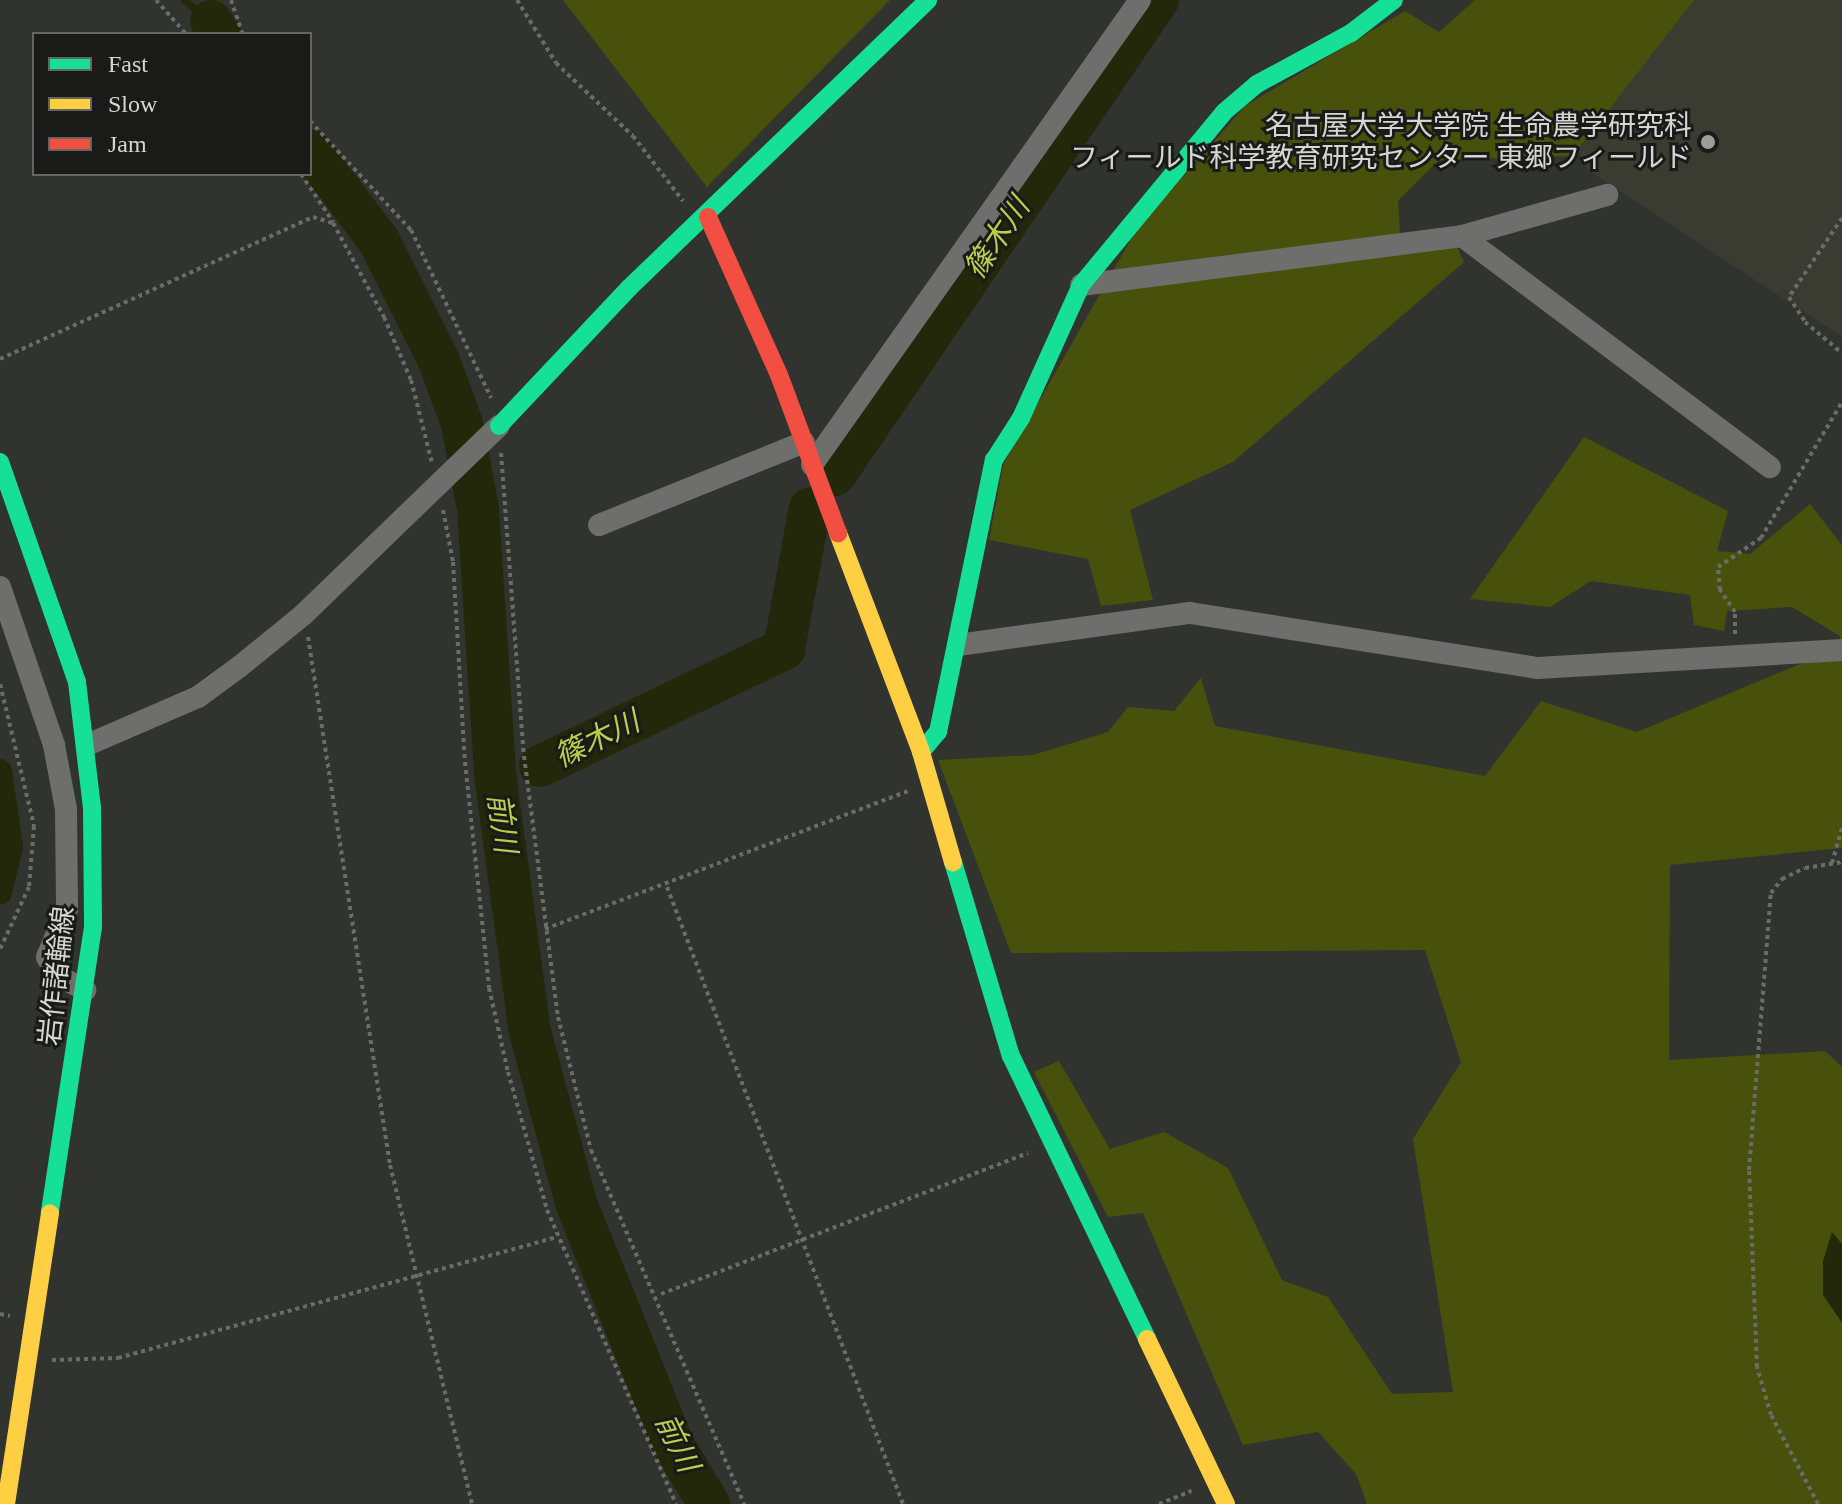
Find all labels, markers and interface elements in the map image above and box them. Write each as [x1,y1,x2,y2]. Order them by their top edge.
legend [32,32,312,176]
text: Fast [108,51,148,77]
text: Slow [108,91,157,117]
place label: 名古屋大学大学院 生命農学研究科 フィールド科学教育研究センター 東郷フィールド [1069,109,1692,175]
text: Jam [108,131,147,157]
marker: 名古屋大学大学院 生命農学研究科 フィールド科学教育研究センター 東郷フィールド [1699,133,1717,151]
water label: 篠木川 [957,191,1037,285]
water label: 篠木川 [549,703,645,775]
water label: 前川 [480,791,524,855]
street label: 岩作諸輪線 [33,905,81,1047]
water label: 前川 [648,1408,706,1478]

